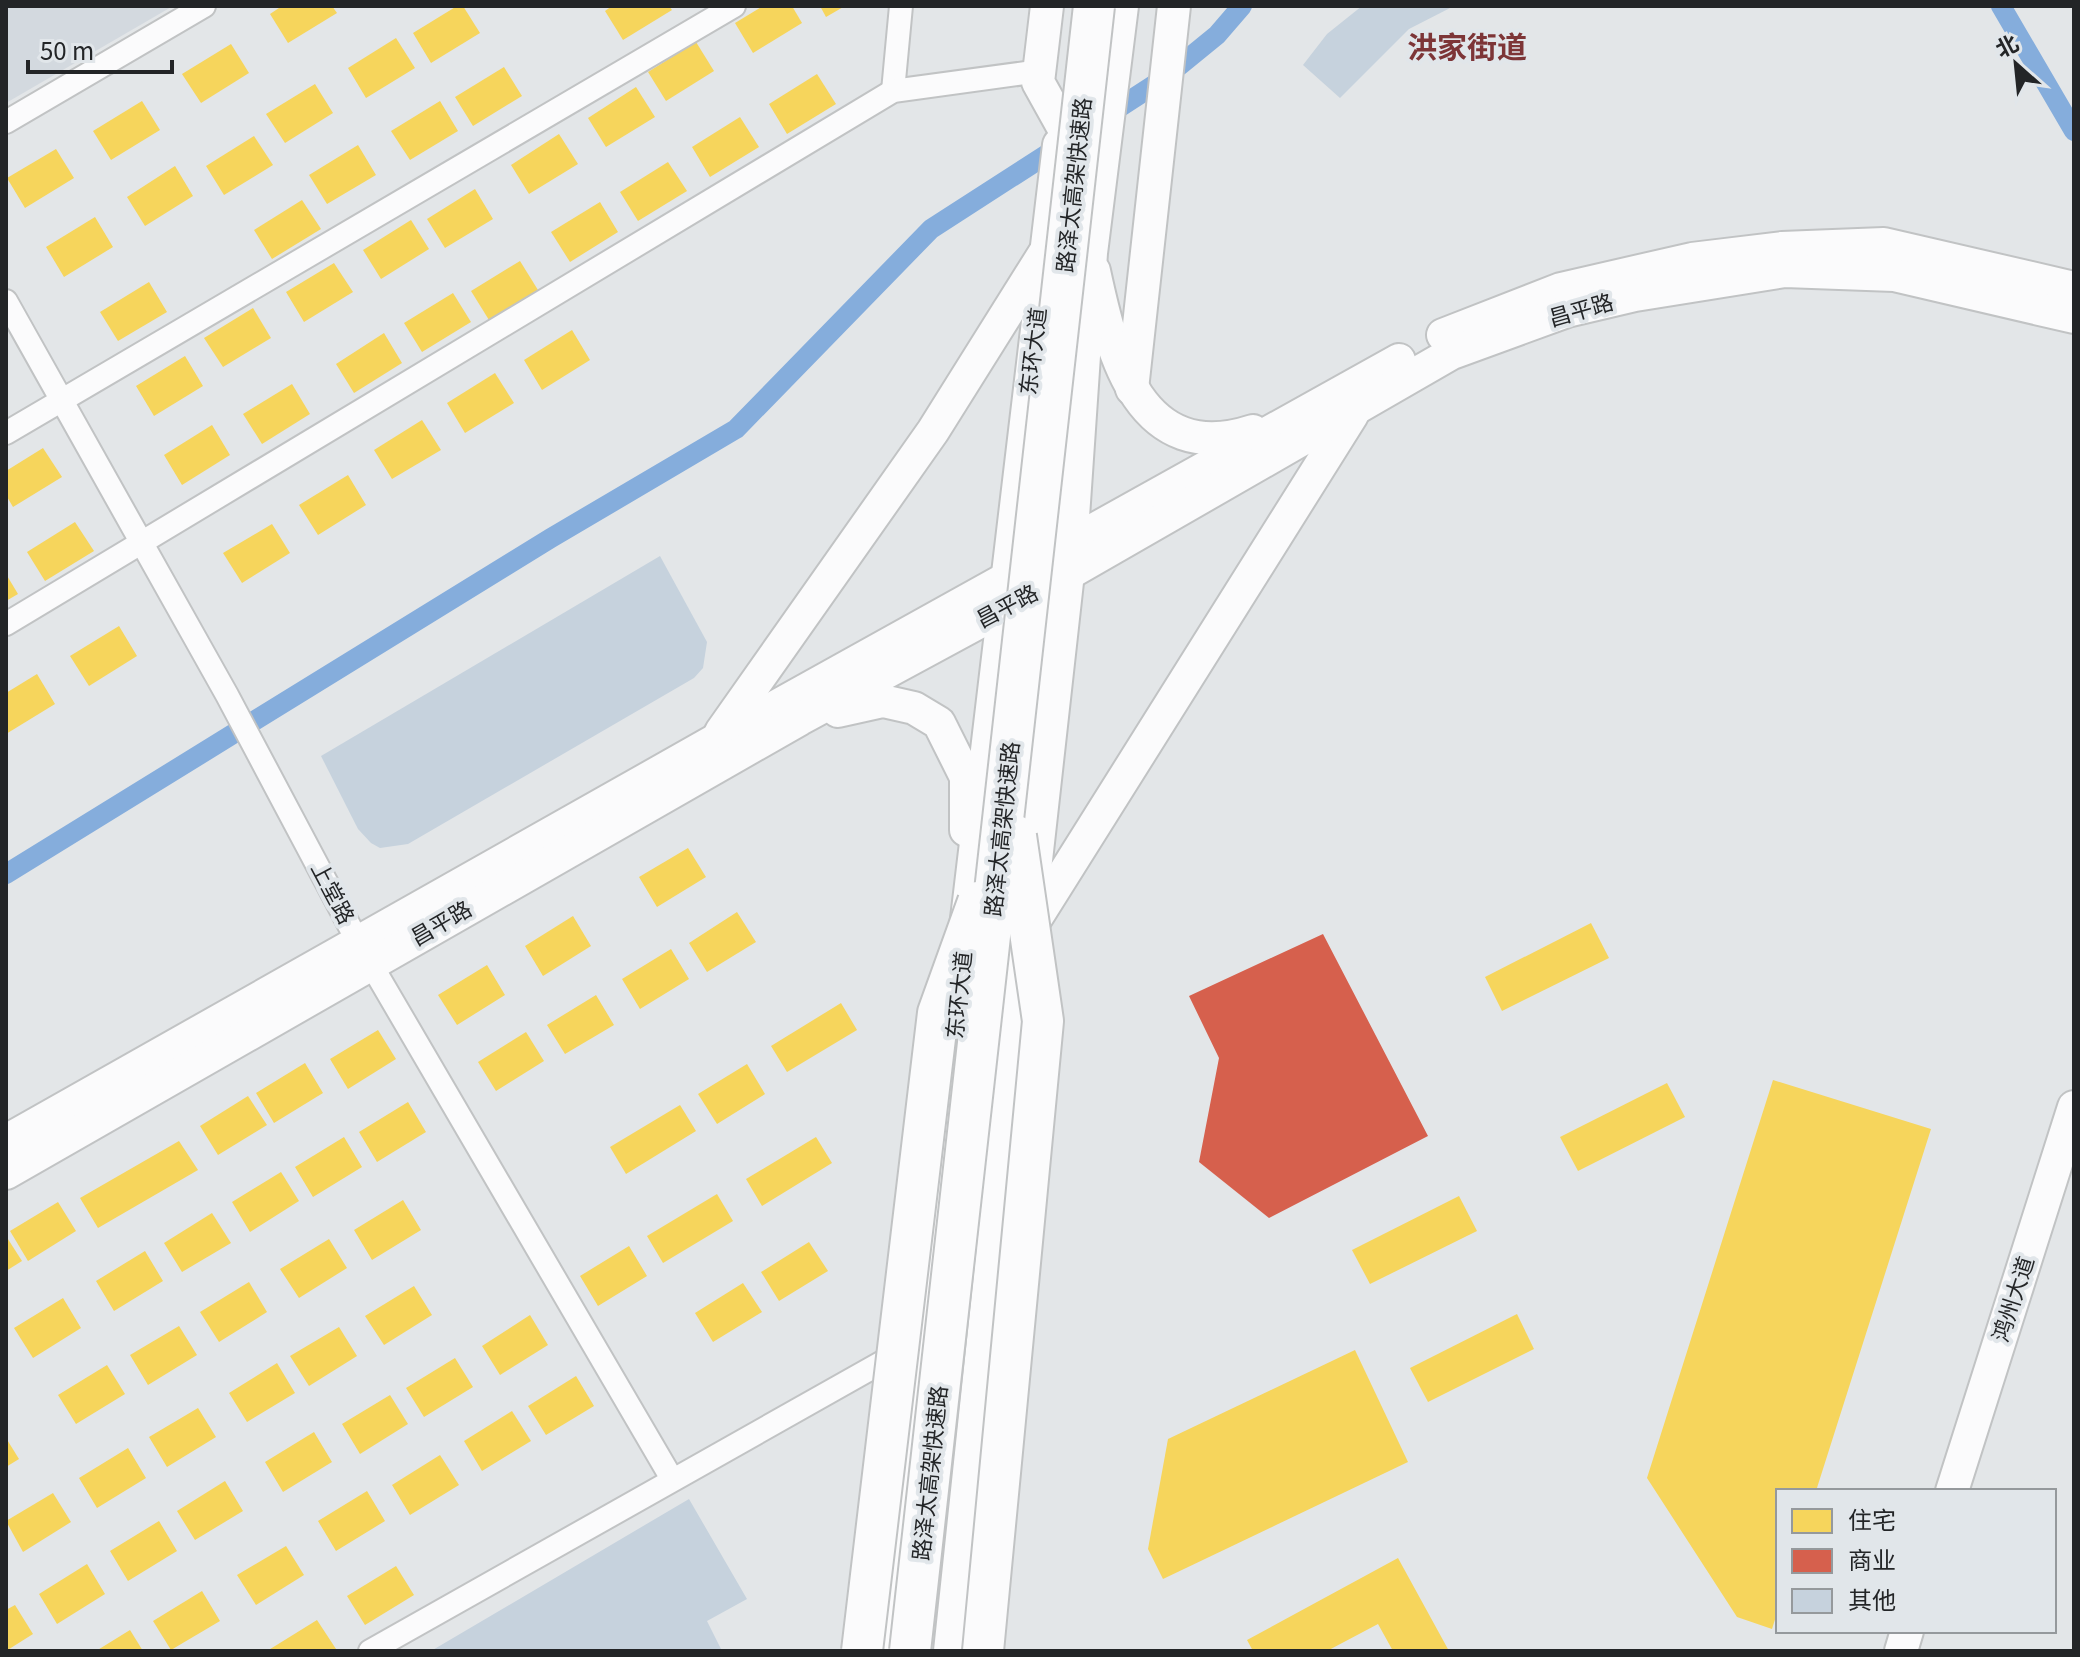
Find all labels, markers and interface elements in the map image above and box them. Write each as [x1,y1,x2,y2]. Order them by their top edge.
district label: 洪家街道 [1407,23,1527,67]
scale bar [28,24,172,74]
north arrow [1976,24,2056,104]
text: 北 [1989,25,2023,64]
text: 50 m [40,32,94,67]
street label: 路泽太高架快速路 [1047,96,1097,274]
street label: 昌平路 [1544,284,1617,333]
street label: 东环大道 [1010,305,1052,396]
street label: 昌平路 [969,575,1043,634]
street label: 路泽太高架快速路 [975,740,1025,918]
street label: 上堂路 [305,855,364,929]
street label: 昌平路 [403,891,477,952]
street label: 东环大道 [936,949,978,1040]
street label: 鸿州大道 [1982,1252,2040,1345]
street label: 路泽太高架快速路 [903,1384,953,1562]
legend [1776,1489,2056,1633]
text: 住宅 [1848,1501,1896,1536]
text: 商业 [1848,1541,1896,1576]
text: 其他 [1848,1581,1896,1616]

